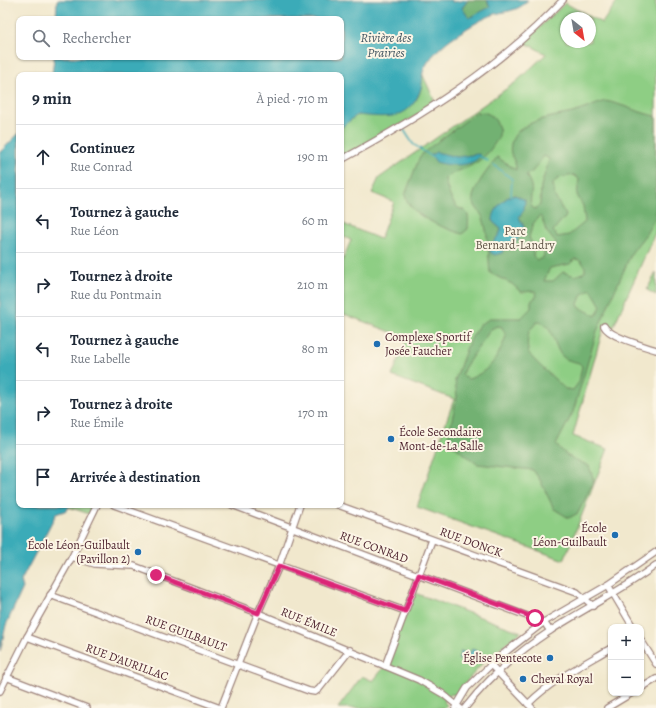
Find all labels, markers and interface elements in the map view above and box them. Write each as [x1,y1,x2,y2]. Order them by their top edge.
north arrow [560,12,596,48]
search box [16,16,344,60]
icon: search [30,27,52,49]
text: Rechercher [62,28,131,48]
water label: Rivière des Prairies [361,29,412,61]
text: 9 min [32,87,72,110]
text: À pied · 710 m [257,90,328,107]
text: Continuez [70,138,135,158]
icon: ahead [32,146,54,168]
text: 190 m [297,148,328,165]
text: Rue Conrad [70,158,132,175]
text: Tournez à gauche [70,202,179,222]
icon: left [32,210,54,232]
text: 60 m [302,212,328,229]
text: Rue Léon [70,222,119,239]
park label: Parc Bernard-Landry [475,223,555,253]
text: Tournez à droite [70,266,173,286]
icon: right [32,274,54,296]
text: 210 m [297,276,328,293]
text: Rue du Pontmain [70,286,162,303]
place label: Complexe Sportif Josée Faucher [385,329,472,359]
text: Tournez à gauche [70,330,179,350]
icon: left [32,338,54,360]
marker: Complexe Sportif Josée Faucher [372,339,382,349]
text: 80 m [301,340,328,357]
text: Rue Labelle [70,350,130,367]
text: Tournez à droite [70,394,173,414]
icon: right [32,402,54,424]
text: 170 m [298,404,328,421]
text: Rue Émile [70,414,124,431]
place label: École Secondaire Mont-de-La Salle [399,424,483,454]
marker: École Secondaire Mont-de-La Salle [386,434,396,444]
icon: arrive [32,466,54,488]
text: Arrivée à destination [70,467,201,487]
place label: École Léon-Guilbault [533,520,607,550]
street label: RUE DONCK [438,523,505,561]
street label: RUE CONRAD [338,527,410,567]
marker: École Léon-Guilbault [610,530,620,540]
place label: École Léon-Guilbault (Pavillon 2) [27,537,130,567]
marker: École Léon-Guilbault (Pavillon 2) [133,547,143,557]
route end [147,566,165,584]
street label: RUE ÉMILE [279,603,339,641]
route start [526,609,544,627]
street label: RUE GUILBAULT [143,611,229,655]
map controls [608,624,644,696]
button: + [608,624,644,660]
street label: RUE D'AURILLAC [83,640,171,684]
place label: Église Pentecote [463,650,542,666]
marker: Église Pentecote [545,653,555,663]
button: − [608,660,644,696]
place label: Cheval Royal [531,671,593,687]
marker: Cheval Royal [518,674,528,684]

